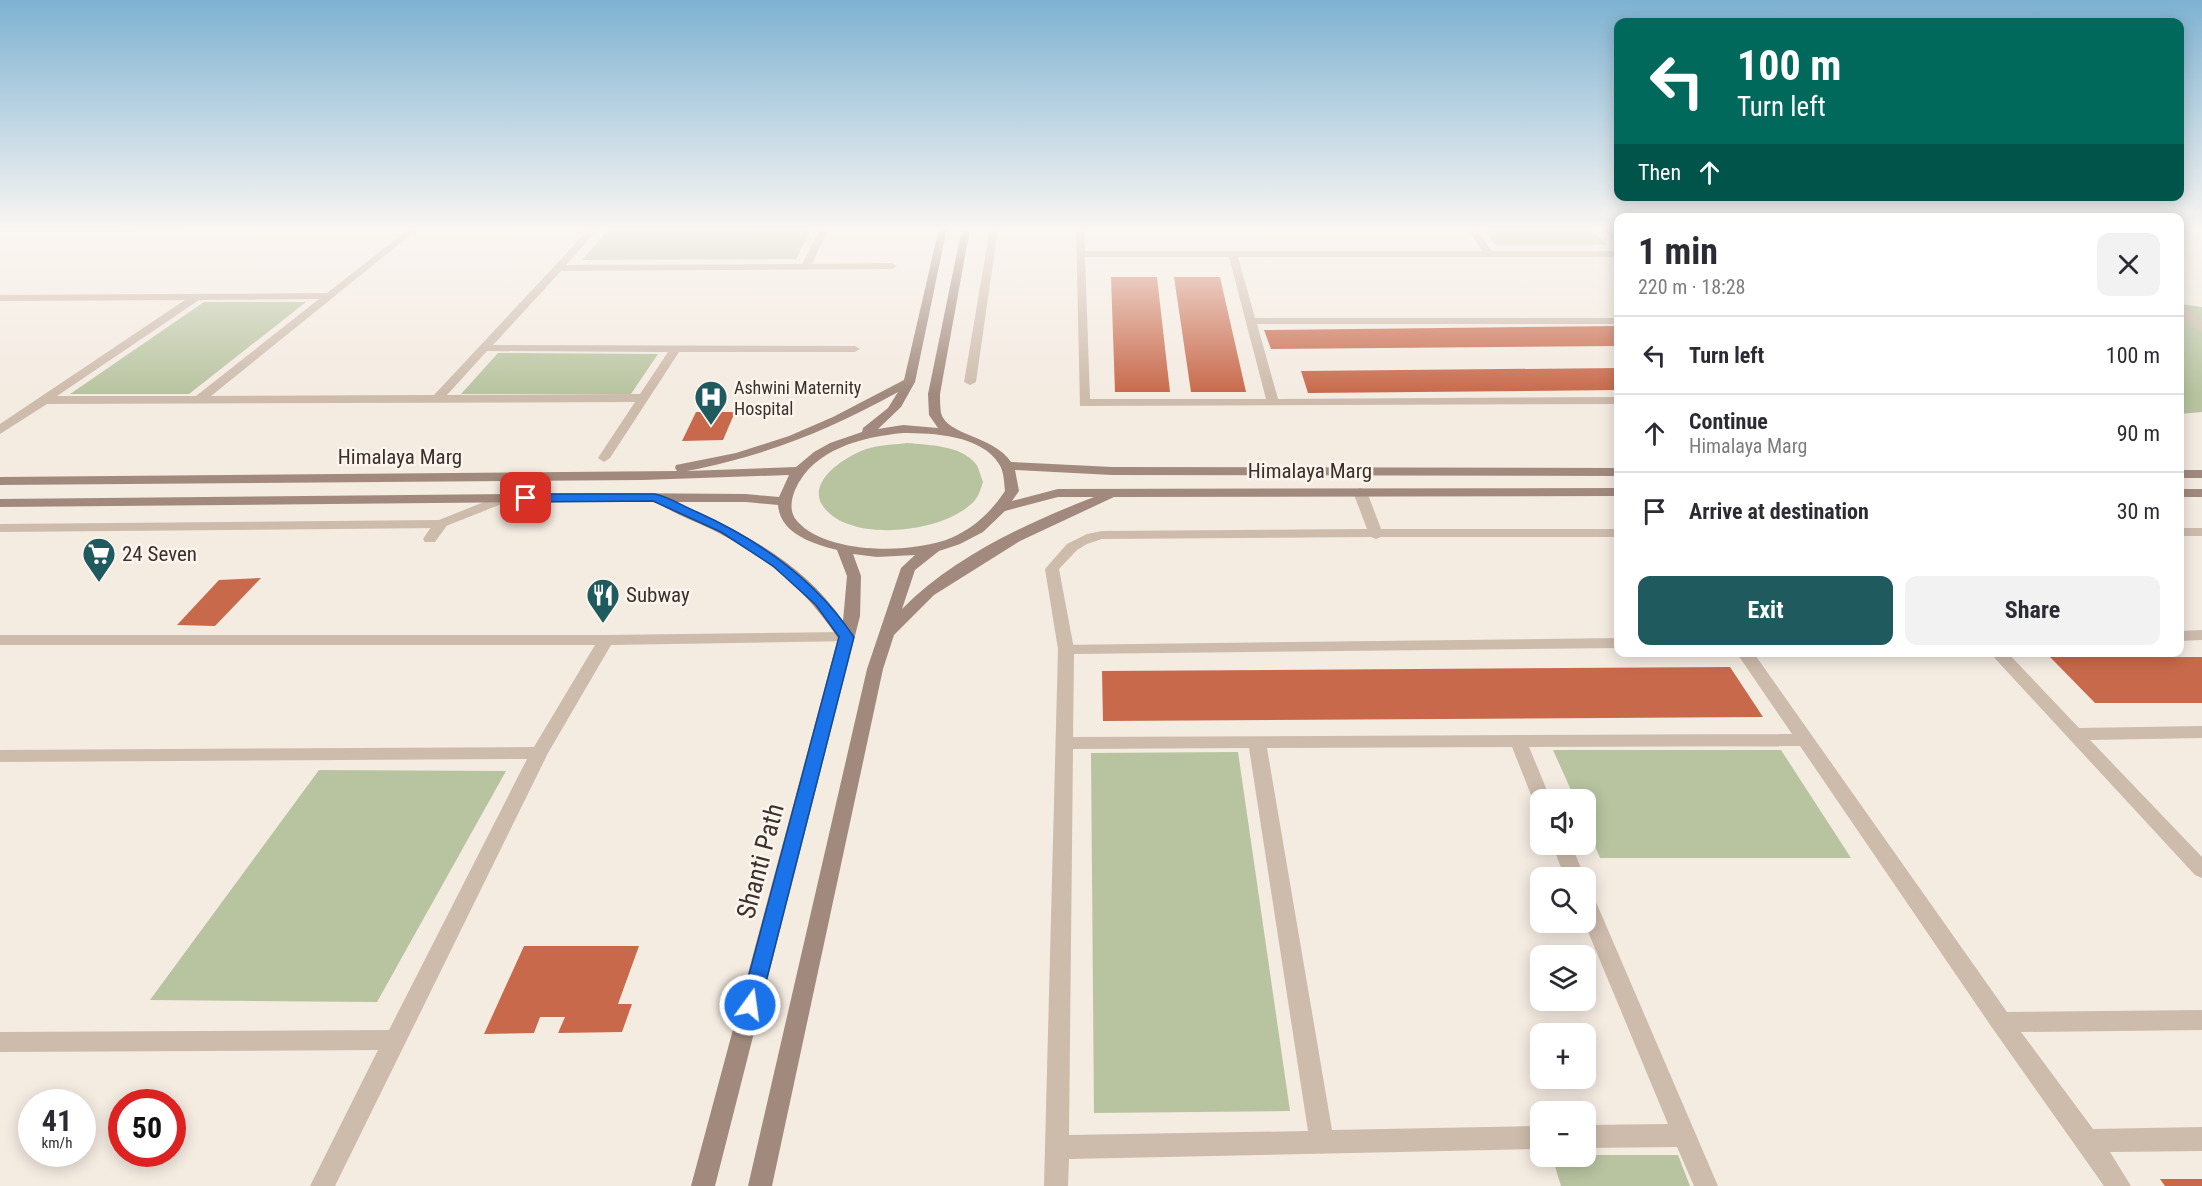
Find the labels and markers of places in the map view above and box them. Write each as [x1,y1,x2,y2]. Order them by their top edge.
place label: Ashwini Maternity Hospital [734,377,862,419]
hospital icon: Ashwini Maternity Hospital [693,379,729,426]
pin [500,472,551,523]
supermarket icon: 24 Seven [81,536,117,583]
place label: 24 Seven [122,542,197,566]
restaurant icon: Subway [585,577,621,624]
place label: Subway [626,583,690,607]

